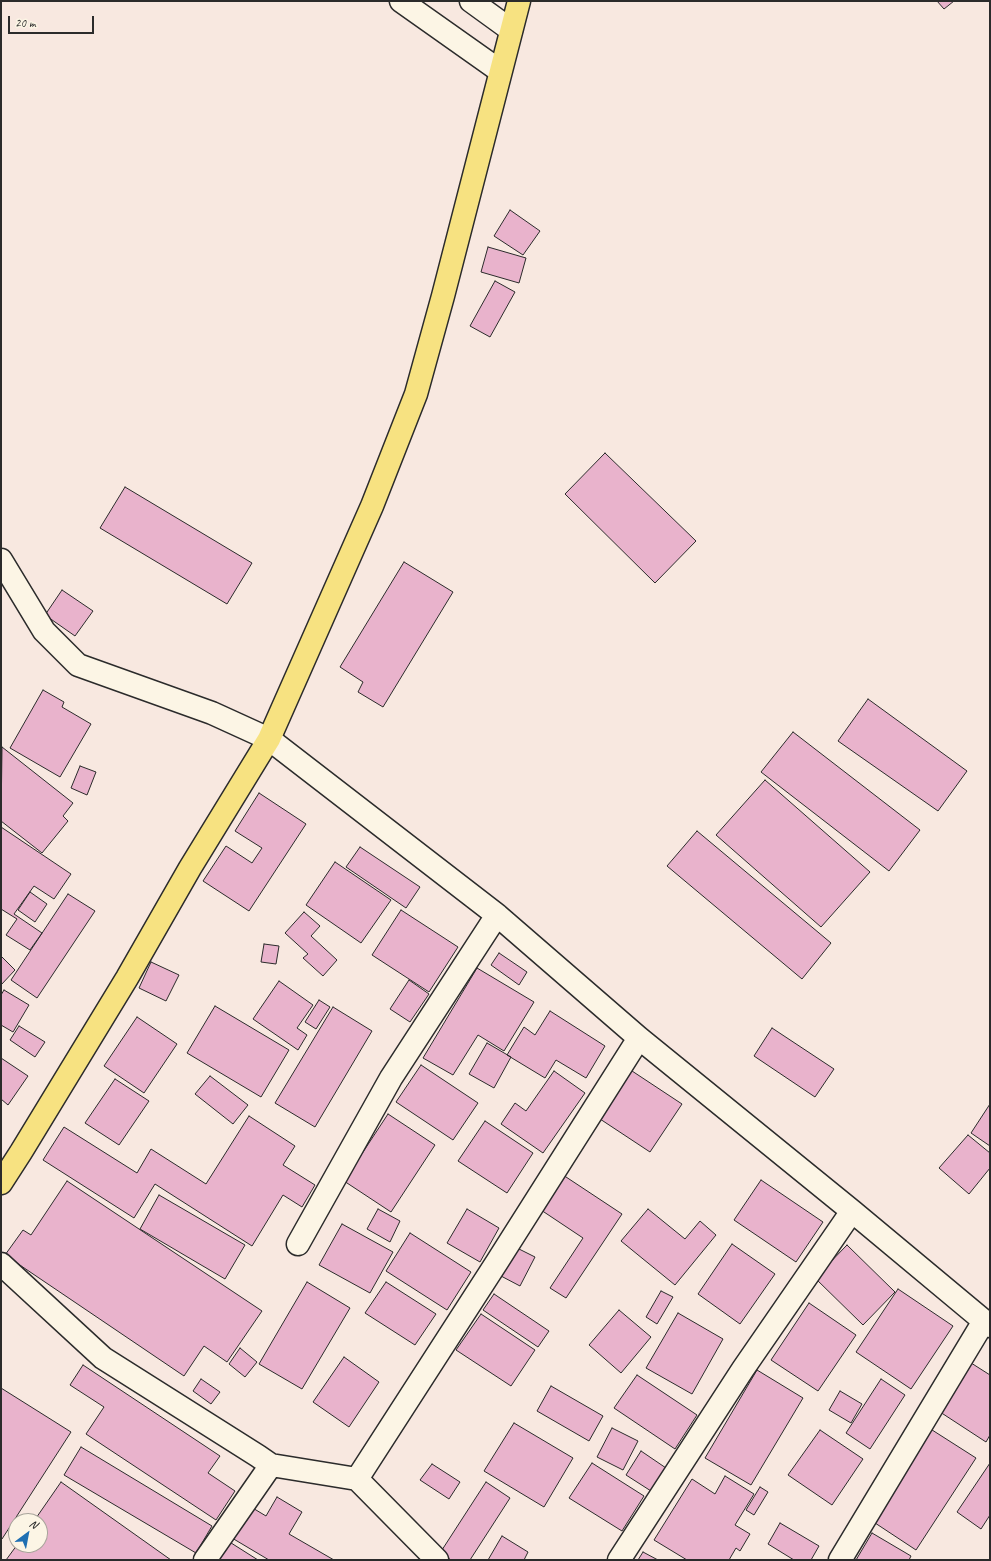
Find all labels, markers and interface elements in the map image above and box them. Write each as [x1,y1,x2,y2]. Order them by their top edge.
scale bar [10,8,96,34]
text: 20 m [15,15,35,31]
north arrow [8,1513,48,1553]
text: N [27,1516,40,1531]

